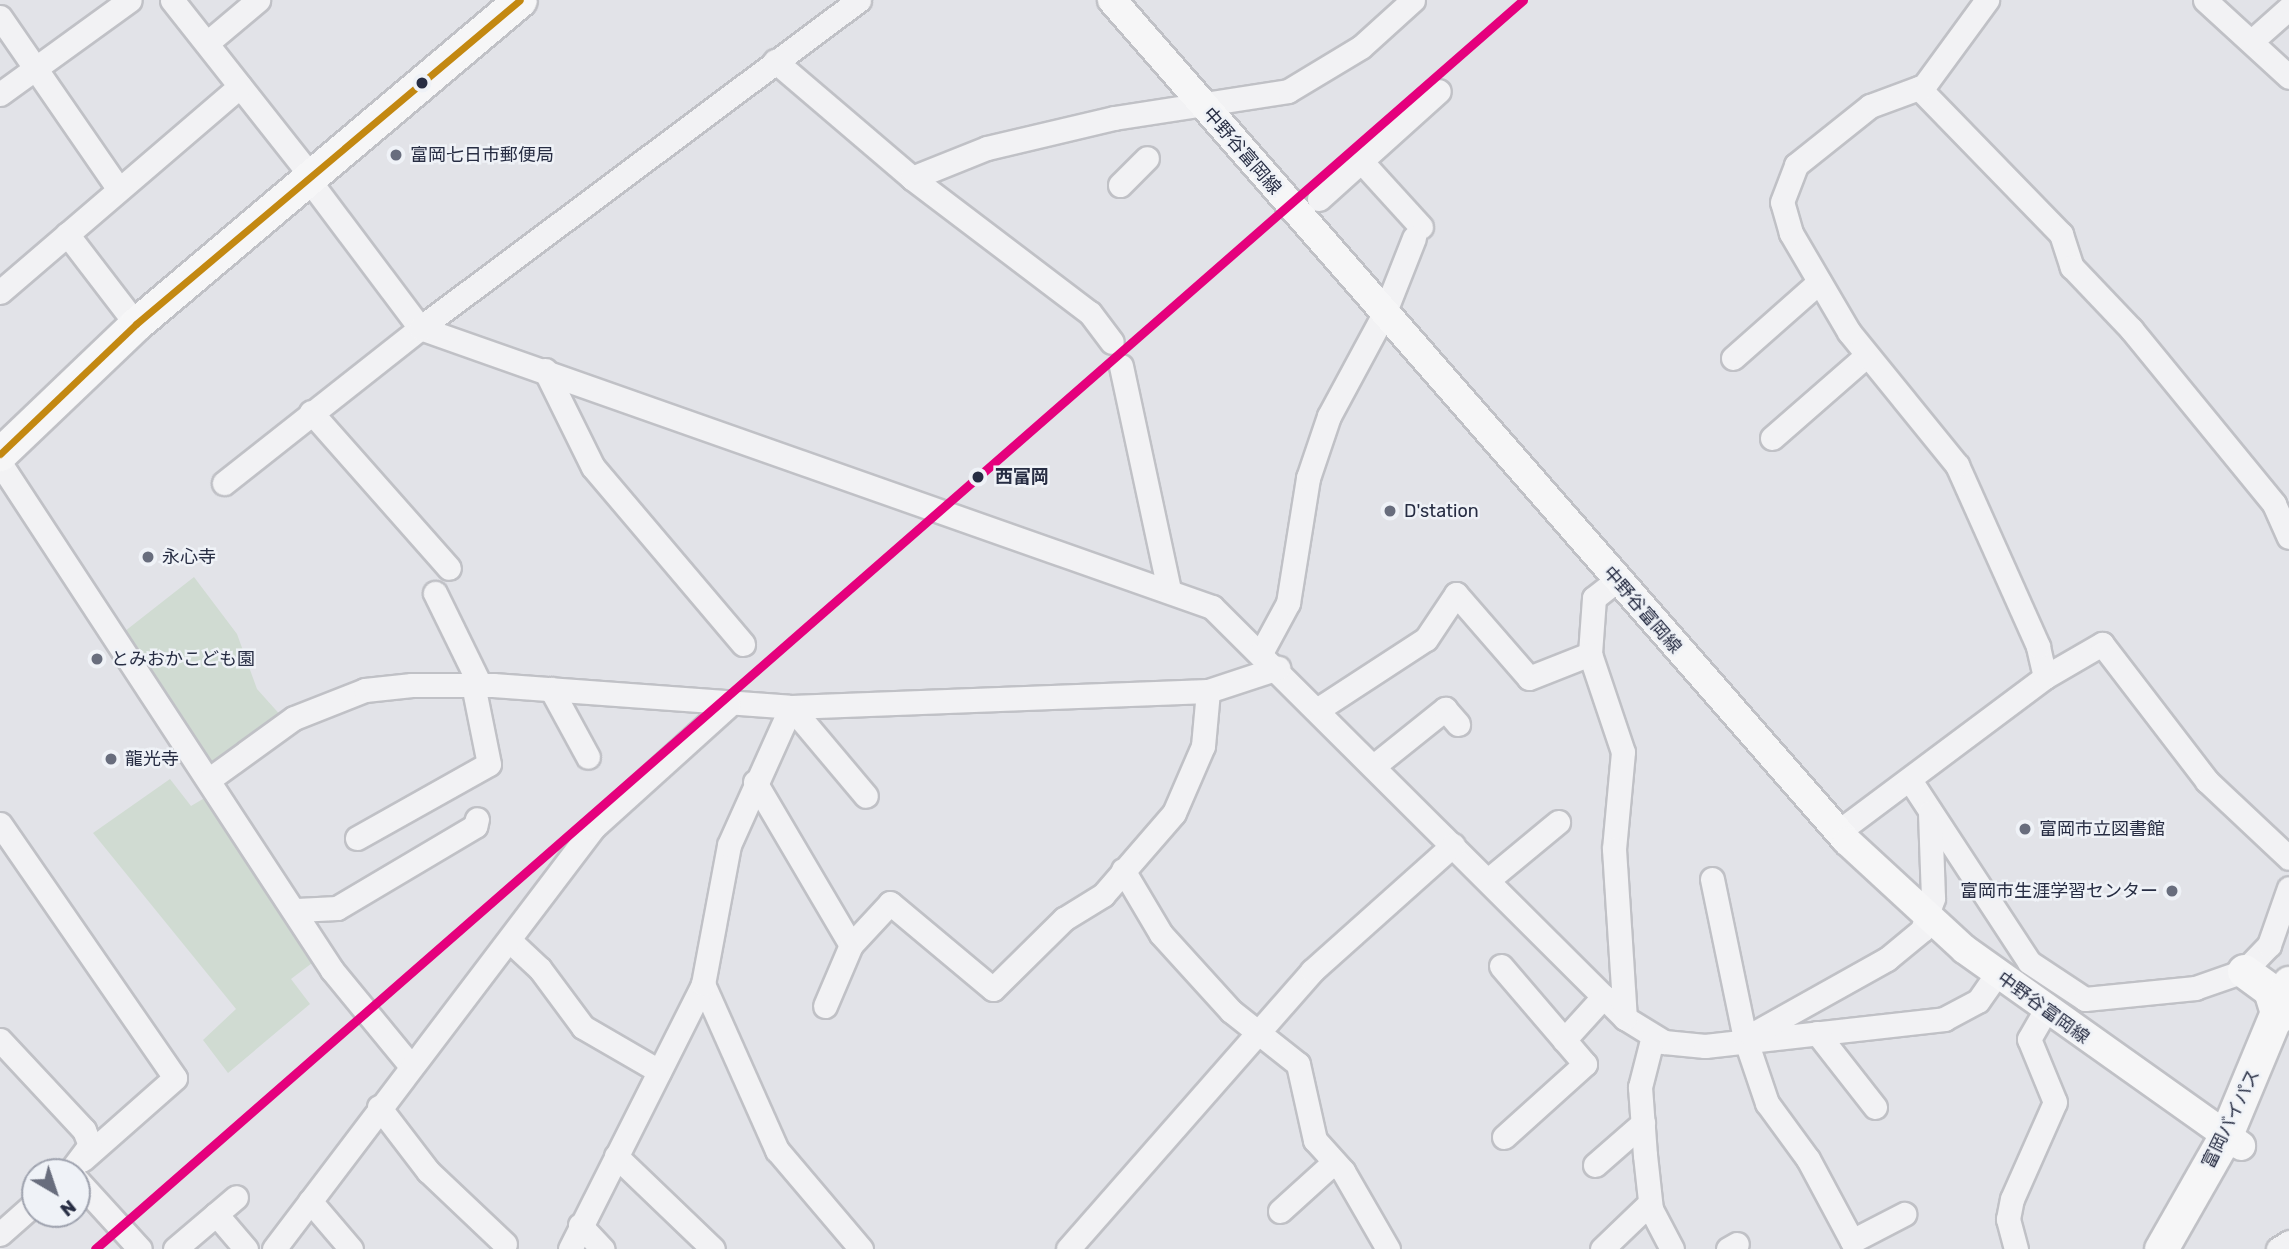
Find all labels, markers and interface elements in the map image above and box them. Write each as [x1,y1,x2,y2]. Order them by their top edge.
unlabelled marker [415,76,429,90]
street label: 中野谷富岡線 [1198,103,1286,199]
place label: 富岡七日市郵便局 [410,144,554,166]
marker: 富岡七日市郵便局 [388,147,404,163]
marker: 西富岡 [967,466,989,488]
place label: 西富岡 [995,466,1049,488]
place label: D'station [1404,500,1479,522]
marker: D'station [1382,503,1398,519]
place label: 永心寺 [162,546,216,568]
marker: 永心寺 [140,549,156,565]
street label: 中野谷富岡線 [1598,562,1686,658]
place label: とみおかこども園 [111,648,255,670]
marker: とみおかこども園 [89,651,105,667]
place label: 龍光寺 [125,748,179,770]
marker: 龍光寺 [103,751,119,767]
place label: 富岡市立図書館 [2039,818,2165,840]
marker: 富岡市立図書館 [2017,821,2033,837]
place label: 富岡市生涯学習センター [1960,880,2158,902]
marker: 富岡市生涯学習センター [2164,883,2180,899]
street label: 中野谷富岡線 [1993,968,2093,1048]
street label: 富岡バイパス [2198,1066,2264,1172]
north arrow [21,1158,91,1228]
text: N [56,1195,81,1221]

